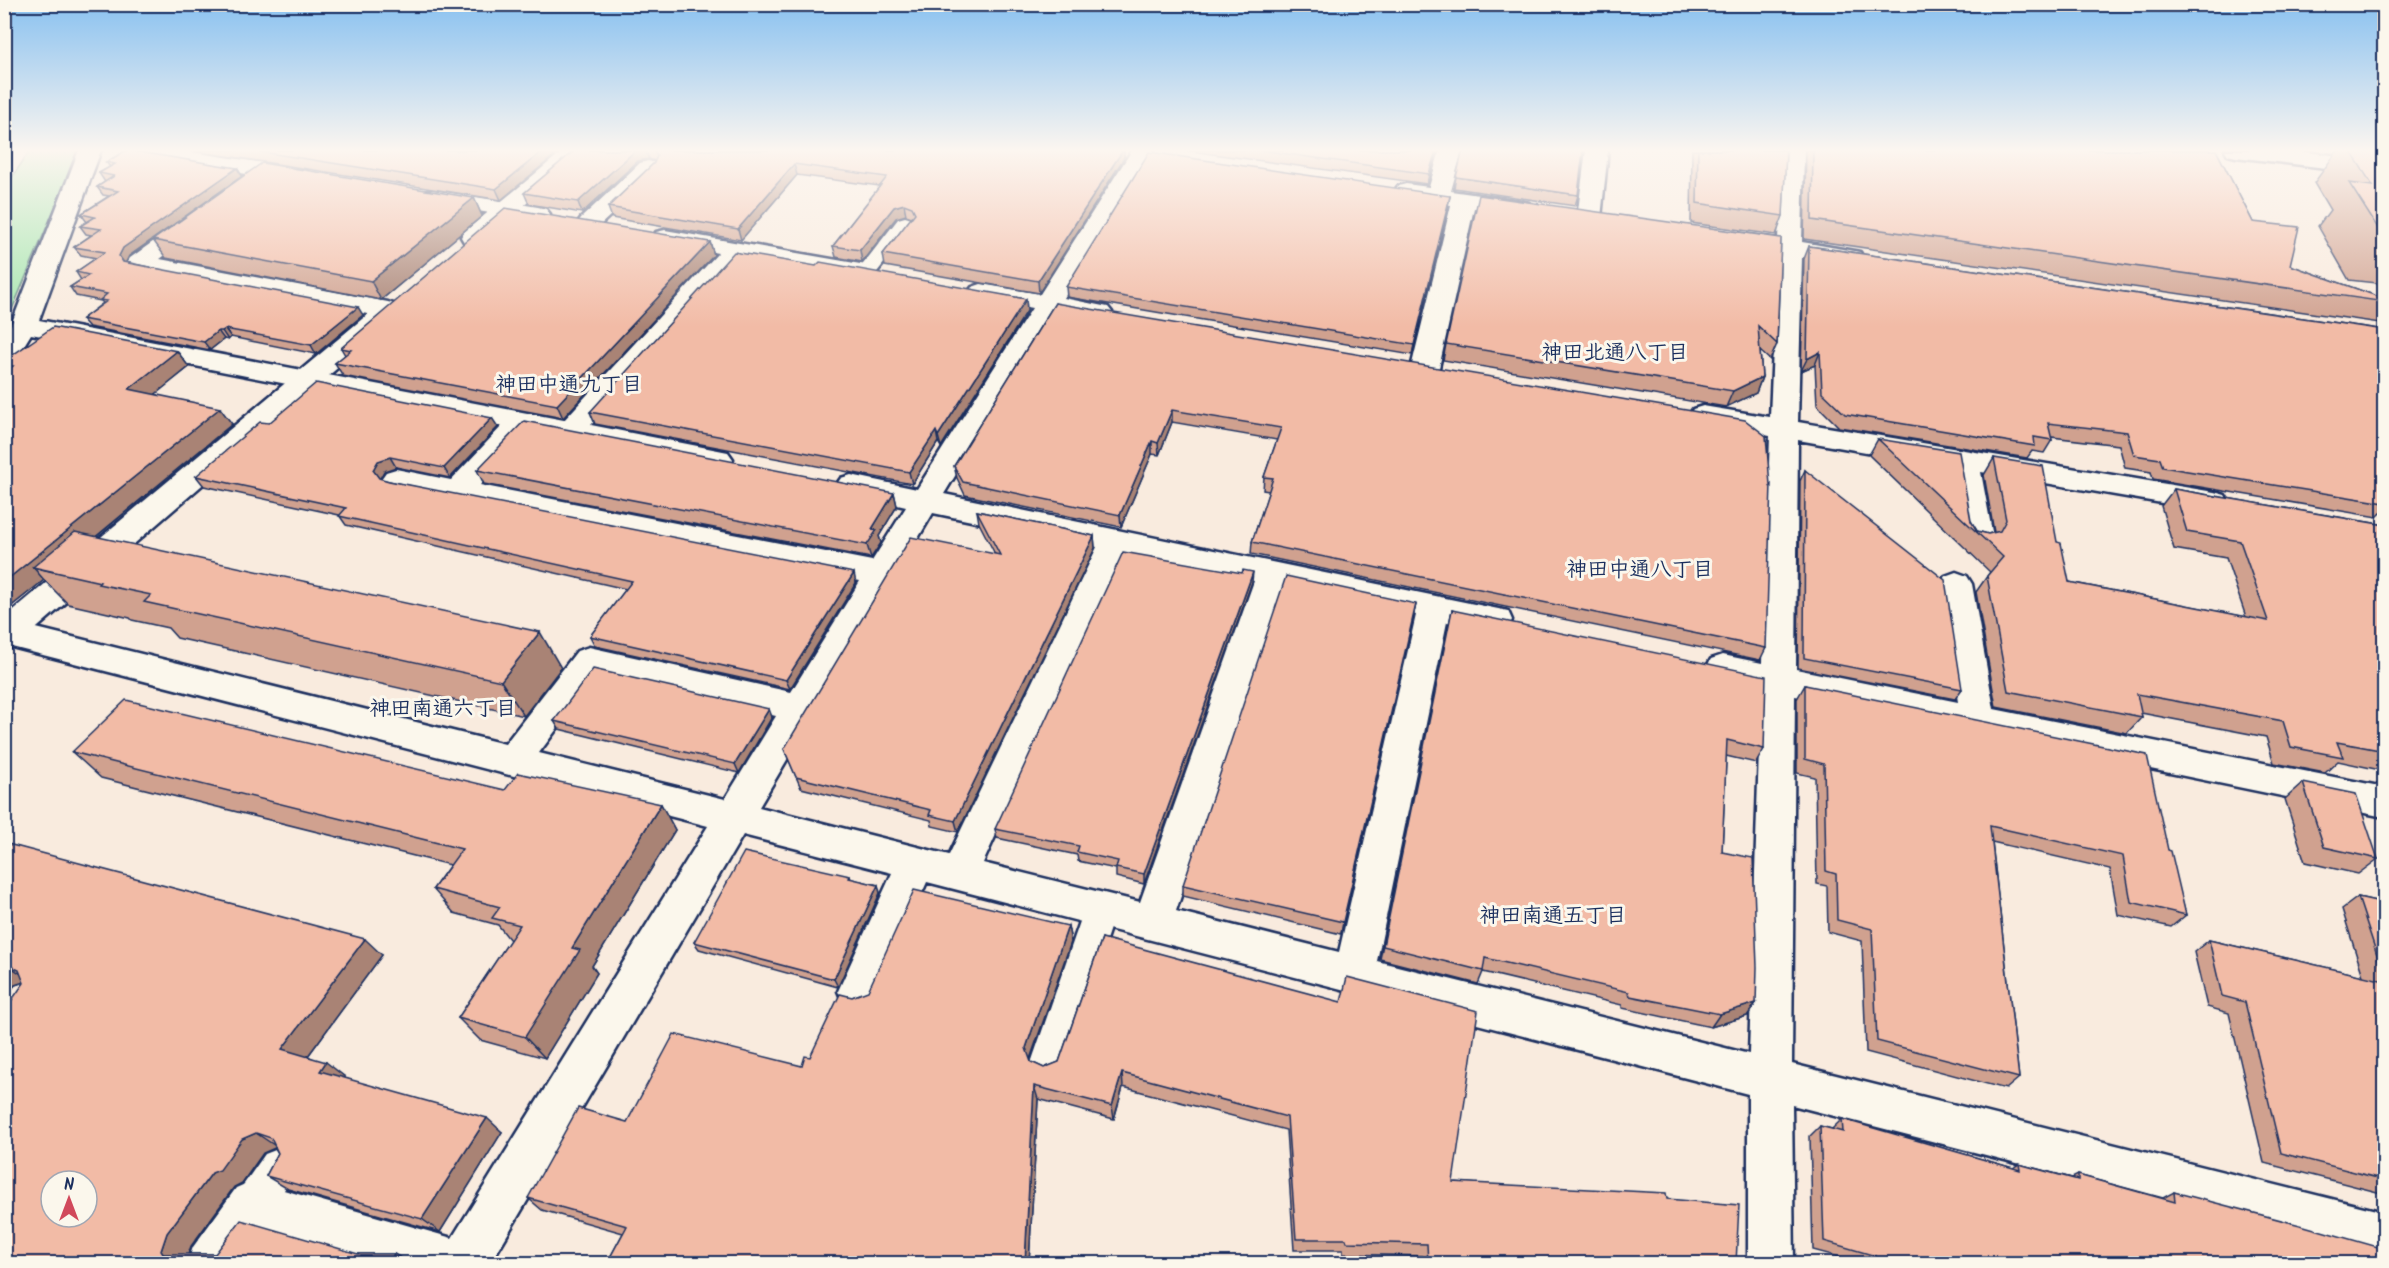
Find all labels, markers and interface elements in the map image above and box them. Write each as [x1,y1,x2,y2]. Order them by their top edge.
district label: 神田北通八丁目 [1542,337,1689,370]
district label: 神田中通九丁目 [496,369,643,402]
district label: 神田中通八丁目 [1567,554,1714,587]
district label: 神田南通六丁目 [370,693,517,726]
district label: 神田南通五丁目 [1480,900,1627,933]
north arrow [39,1169,99,1229]
text: N [64,1173,74,1198]

